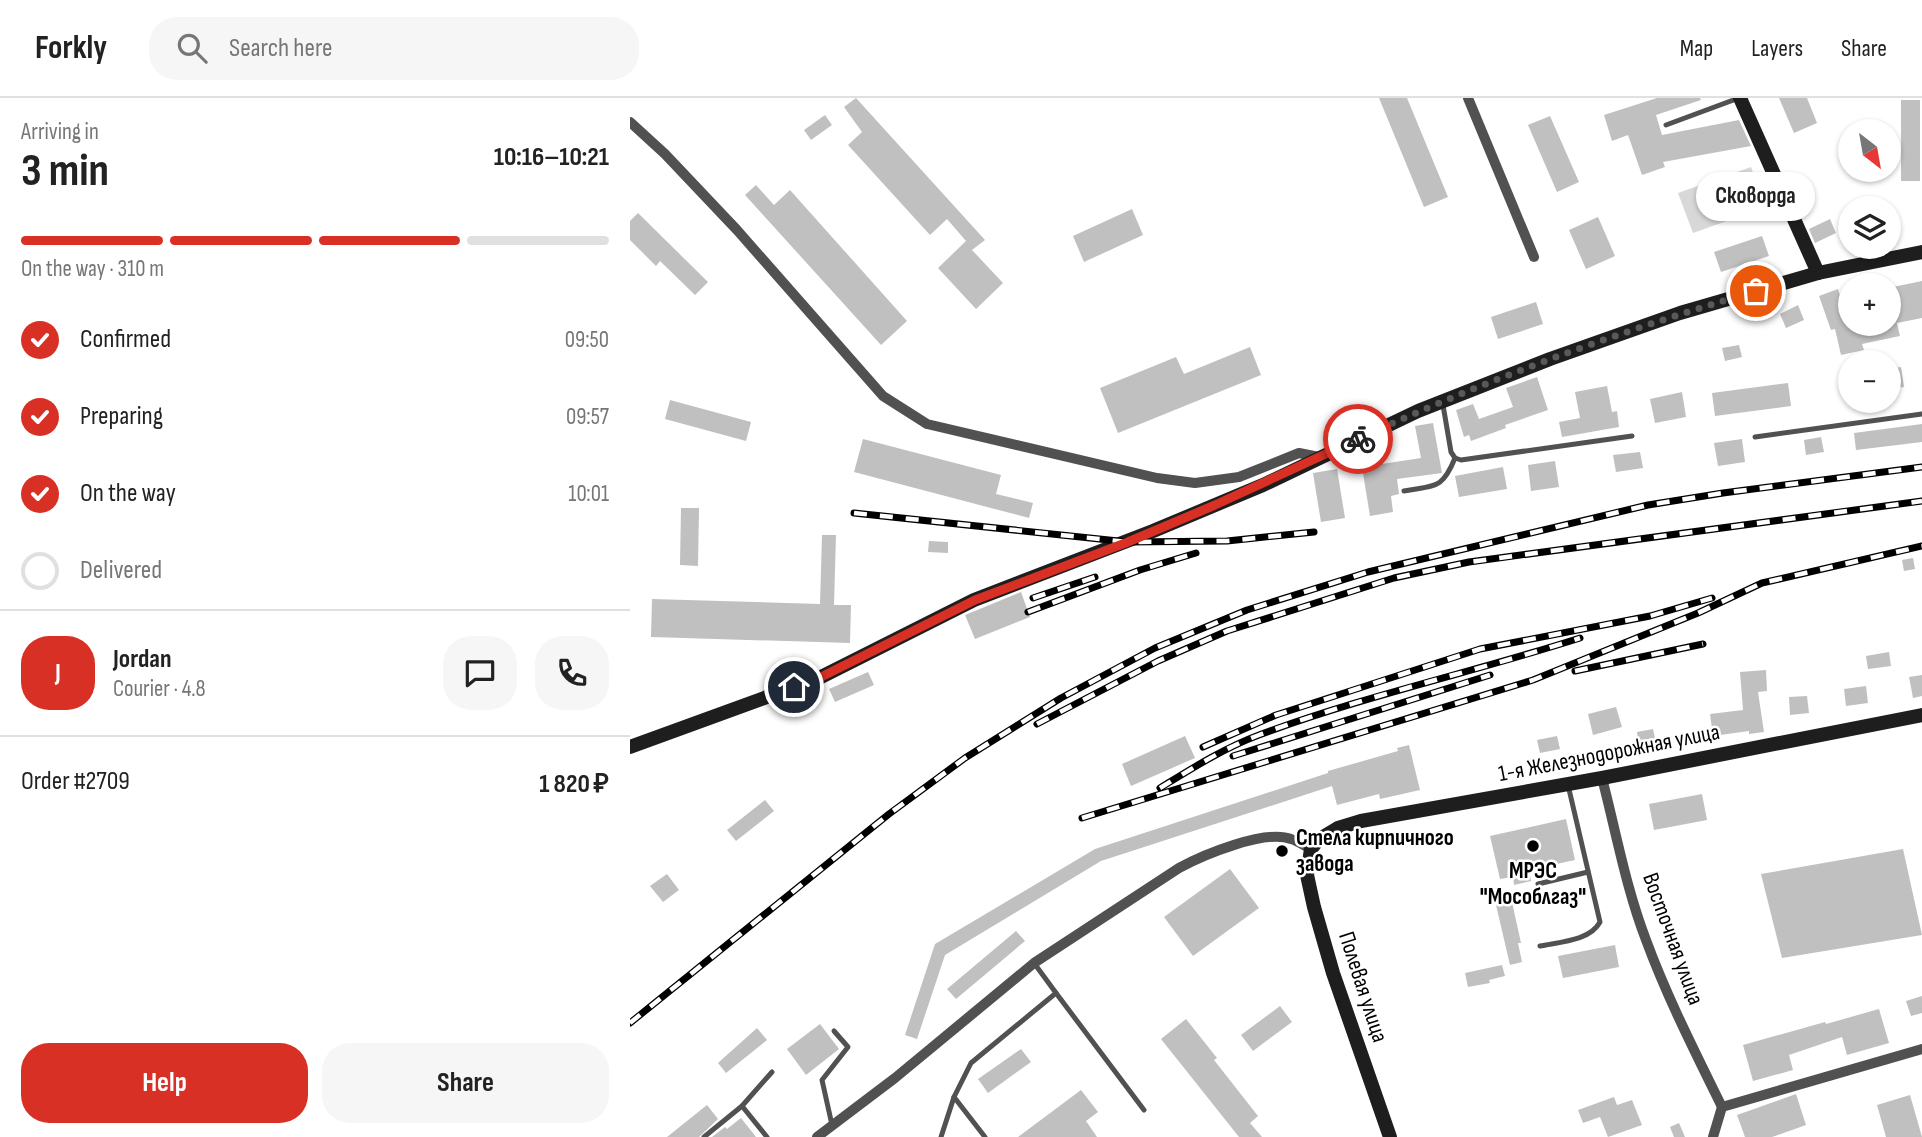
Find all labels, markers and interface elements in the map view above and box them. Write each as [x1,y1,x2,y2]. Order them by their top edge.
search box [149,17,639,80]
text: Forkly [35,28,107,68]
icon: search [173,29,211,67]
text: Search here [229,33,332,64]
text: Map [1680,34,1713,63]
text: Layers [1751,34,1803,63]
text: Share [1841,34,1887,63]
text: Arriving in [21,118,99,146]
north arrow [1838,119,1900,182]
map controls [1838,119,1901,413]
text: 10:16–10:21 [494,142,609,173]
text: 3 min [21,144,109,199]
callout: Сковорда [1696,172,1816,221]
text: Сковорда [1715,182,1796,210]
button: layers [1838,196,1901,259]
text: On the way · 310 m [21,255,164,283]
pin [1726,261,1786,321]
icon: bag [1737,272,1775,310]
button: + [1838,273,1901,336]
icon: check [21,321,59,359]
text: Confirmed [80,324,171,355]
text: 09:50 [565,326,609,354]
button: − [1838,350,1901,413]
icon: check [21,398,59,436]
text: Preparing [80,401,163,432]
text: 09:57 [566,403,609,431]
courier [1323,404,1393,474]
icon: bike [1339,420,1377,458]
icon: check [21,475,59,513]
text: On the way [80,478,176,509]
text: 10:01 [568,480,609,508]
text: Delivered [80,555,162,586]
button: chat [443,636,517,710]
button: phone [535,636,609,710]
text: Jordan [113,644,171,675]
pin [764,657,824,717]
text: J [55,658,61,689]
icon: home [775,668,813,706]
text: Courier · 4.8 [113,675,206,703]
street label: 1-я Железнодорожная улица [1496,718,1722,788]
text: Order #2709 [21,766,130,797]
text: 1 820 ₽ [539,769,609,800]
place label: Стела кирпичного завода [1296,824,1454,878]
marker: МРЭС "Мособлгаз" [1525,838,1541,854]
marker: Стела кирпичного завода [1274,843,1290,859]
place label: МРЭС "Мособлгаз" [1480,857,1586,911]
street label: Восточная улица [1636,869,1710,1009]
street label: Полевая улица [1332,928,1394,1046]
button: Help [21,1043,308,1123]
button: Share [322,1043,609,1123]

